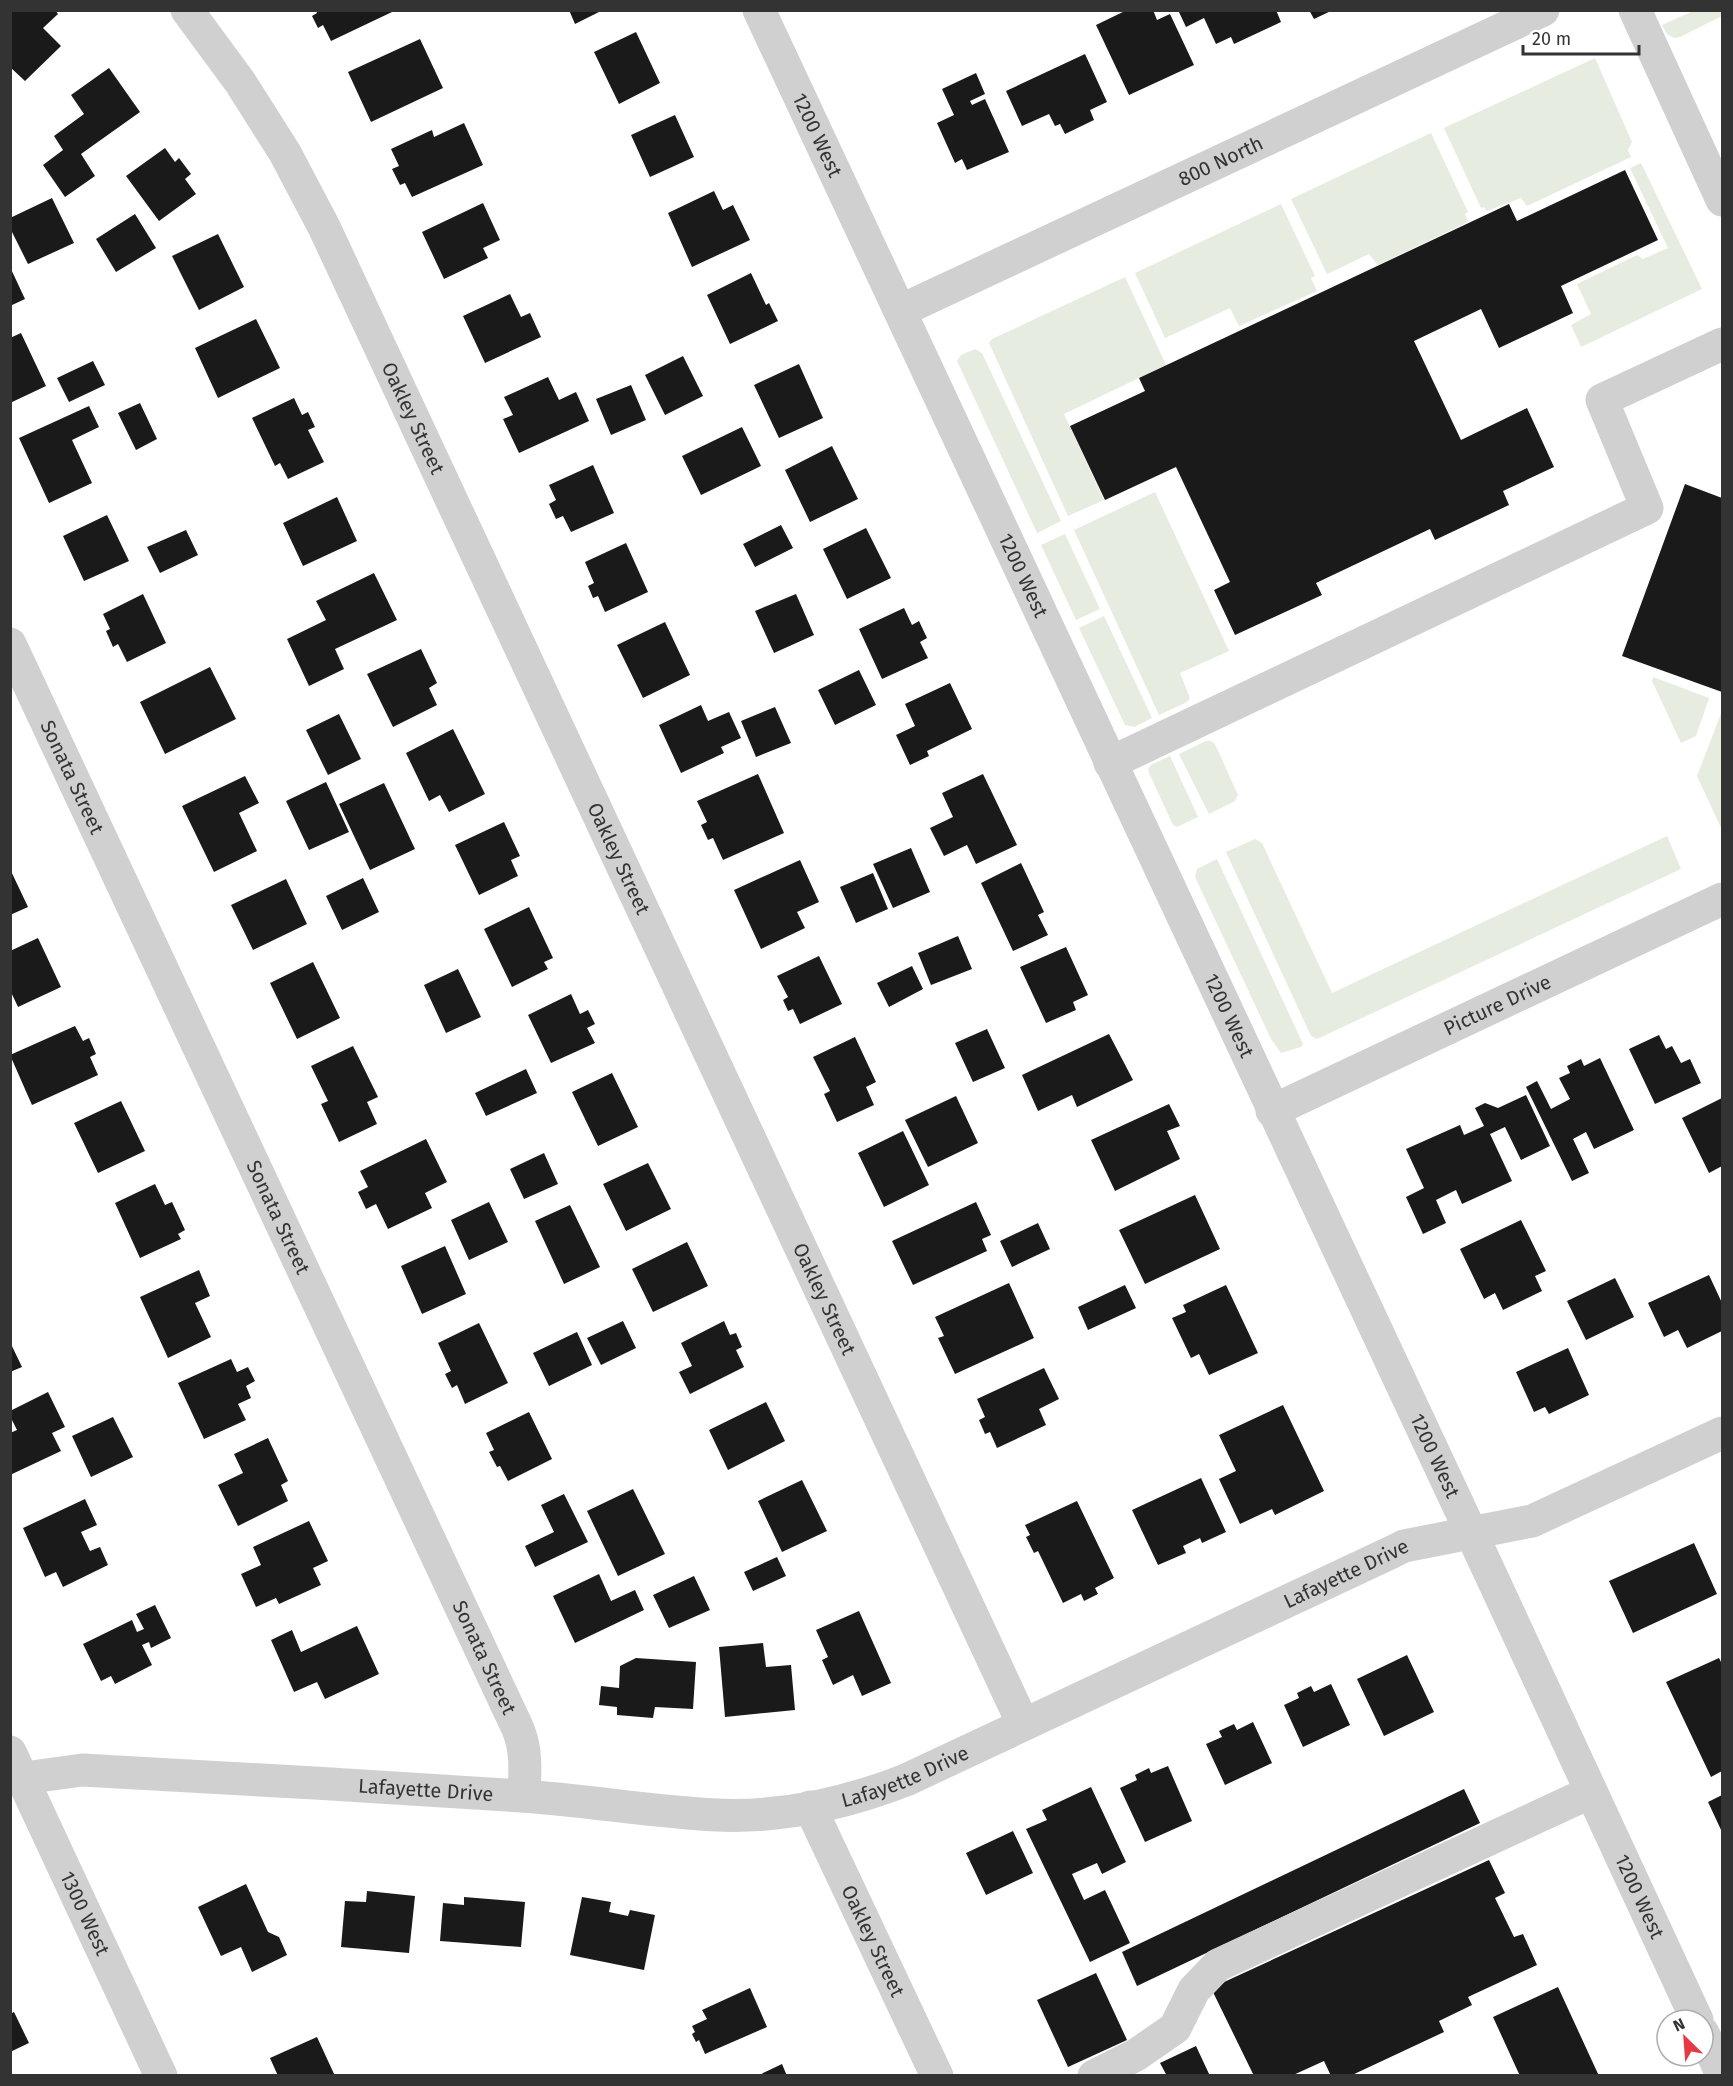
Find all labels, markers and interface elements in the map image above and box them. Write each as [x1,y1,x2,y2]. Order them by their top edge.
scale bar [1523,18,1638,56]
text: 20 m [1532,28,1571,50]
street label: 1200 West [788,89,848,182]
street label: 800 North [1174,131,1267,191]
street label: Oakley Street [377,358,450,479]
street label: 1200 West [993,529,1054,622]
street label: Sonata Street [35,716,110,839]
street label: Oakley Street [582,799,656,919]
street label: Picture Drive [1440,969,1555,1040]
street label: 1200 West [1199,970,1260,1062]
street label: Sonata Street [242,1157,316,1279]
street label: Oakley Street [788,1239,861,1359]
street label: 1200 West [1405,1410,1465,1502]
street label: Lafayette Drive [1280,1534,1413,1613]
street label: Sonata Street [448,1597,522,1719]
street label: Lafayette Drive [839,1740,972,1812]
street label: Lafayette Drive [357,1774,494,1806]
street label: 1200 West [1610,1851,1670,1943]
street label: 1300 West [55,1867,115,1960]
street label: Oakley Street [837,1881,910,2001]
north arrow [1655,2008,1715,2068]
text: N [1670,2014,1688,2036]

